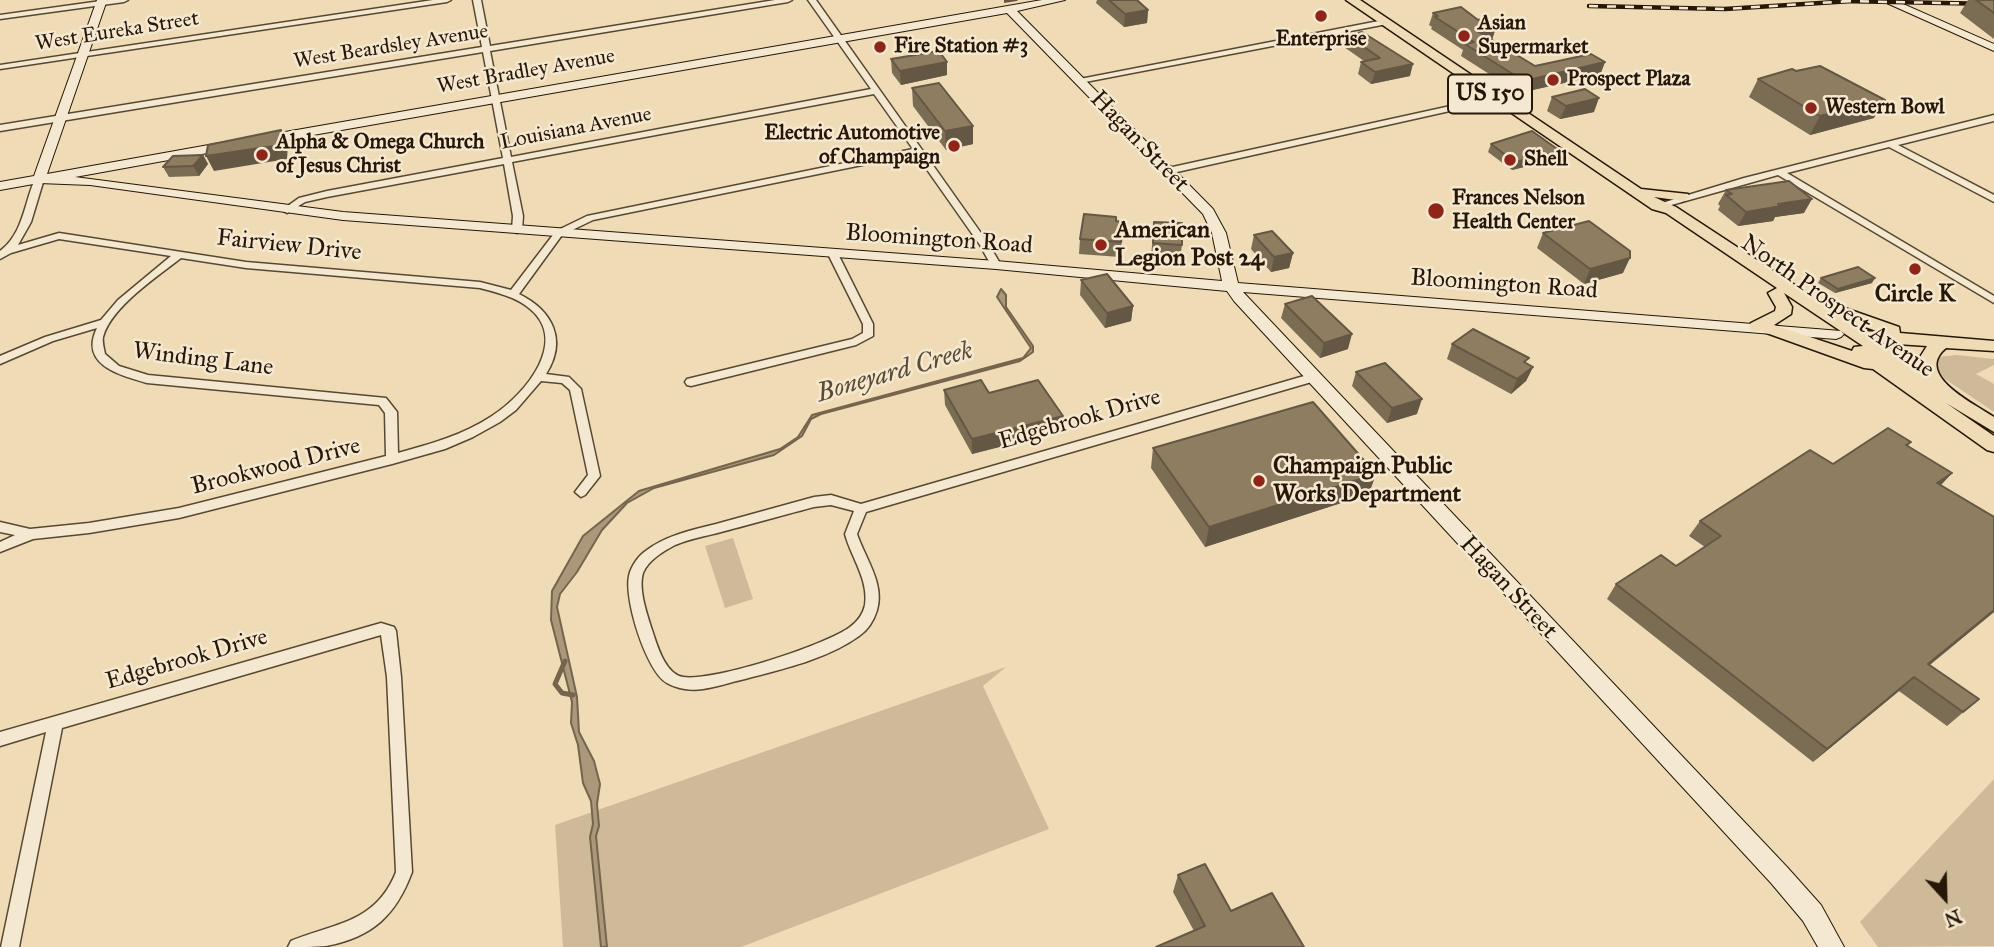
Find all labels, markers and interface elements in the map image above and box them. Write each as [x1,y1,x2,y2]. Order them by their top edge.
street label: West Eureka Street [33,7,201,57]
marker: Enterprise [1313,8,1329,24]
place label: Asian Supermarket [1478,11,1588,61]
street label: West Beardsley Avenue [292,19,490,75]
place label: Enterprise [1276,27,1366,53]
marker: Asian Supermarket [1456,28,1472,44]
place label: Fire Station #3 [894,34,1028,60]
marker: Fire Station #3 [872,39,888,55]
street label: West Bradley Avenue [435,44,617,100]
place label: Prospect Plaza [1567,67,1690,93]
marker: Prospect Plaza [1545,72,1561,88]
road number: US 150 [1448,74,1532,114]
street label: Hagan Street [1083,85,1195,199]
place label: Western Bowl [1825,95,1944,121]
marker: Western Bowl [1803,100,1819,116]
street label: Louisiana Avenue [498,102,654,156]
place label: Electric Automotive of Champaign [764,121,940,171]
place label: Alpha & Omega Church of Jesus Christ [276,130,484,180]
marker: Electric Automotive of Champaign [946,138,962,154]
marker: Alpha & Omega Church of Jesus Christ [254,147,270,163]
place label: Shell [1524,147,1568,173]
marker: Shell [1502,152,1518,168]
place label: Frances Nelson Health Center [1452,186,1585,236]
marker: Frances Nelson Health Center [1426,201,1446,221]
place label: American Legion Post 24 [1115,217,1264,273]
street label: Bloomington Road [844,219,1034,261]
street label: Fairview Drive [215,224,363,268]
street label: North Prospect Avenue [1735,229,1939,385]
marker: American Legion Post 24 [1093,237,1109,253]
marker: Circle K [1907,261,1923,277]
street label: Bloomington Road [1409,264,1599,306]
place label: Circle K [1875,281,1955,309]
water label: Boneyard Creek [813,336,977,410]
street label: Winding Lane [131,337,275,383]
street label: Edgebrook Drive [996,383,1164,457]
street label: Brookwood Drive [189,432,363,502]
place label: Champaign Public Works Department [1273,453,1461,509]
marker: Champaign Public Works Department [1251,473,1267,489]
street label: Hagan Street [1453,531,1563,645]
street label: Edgebrook Drive [103,623,271,697]
north arrow [1910,863,1980,933]
text: N [1941,904,1965,932]

